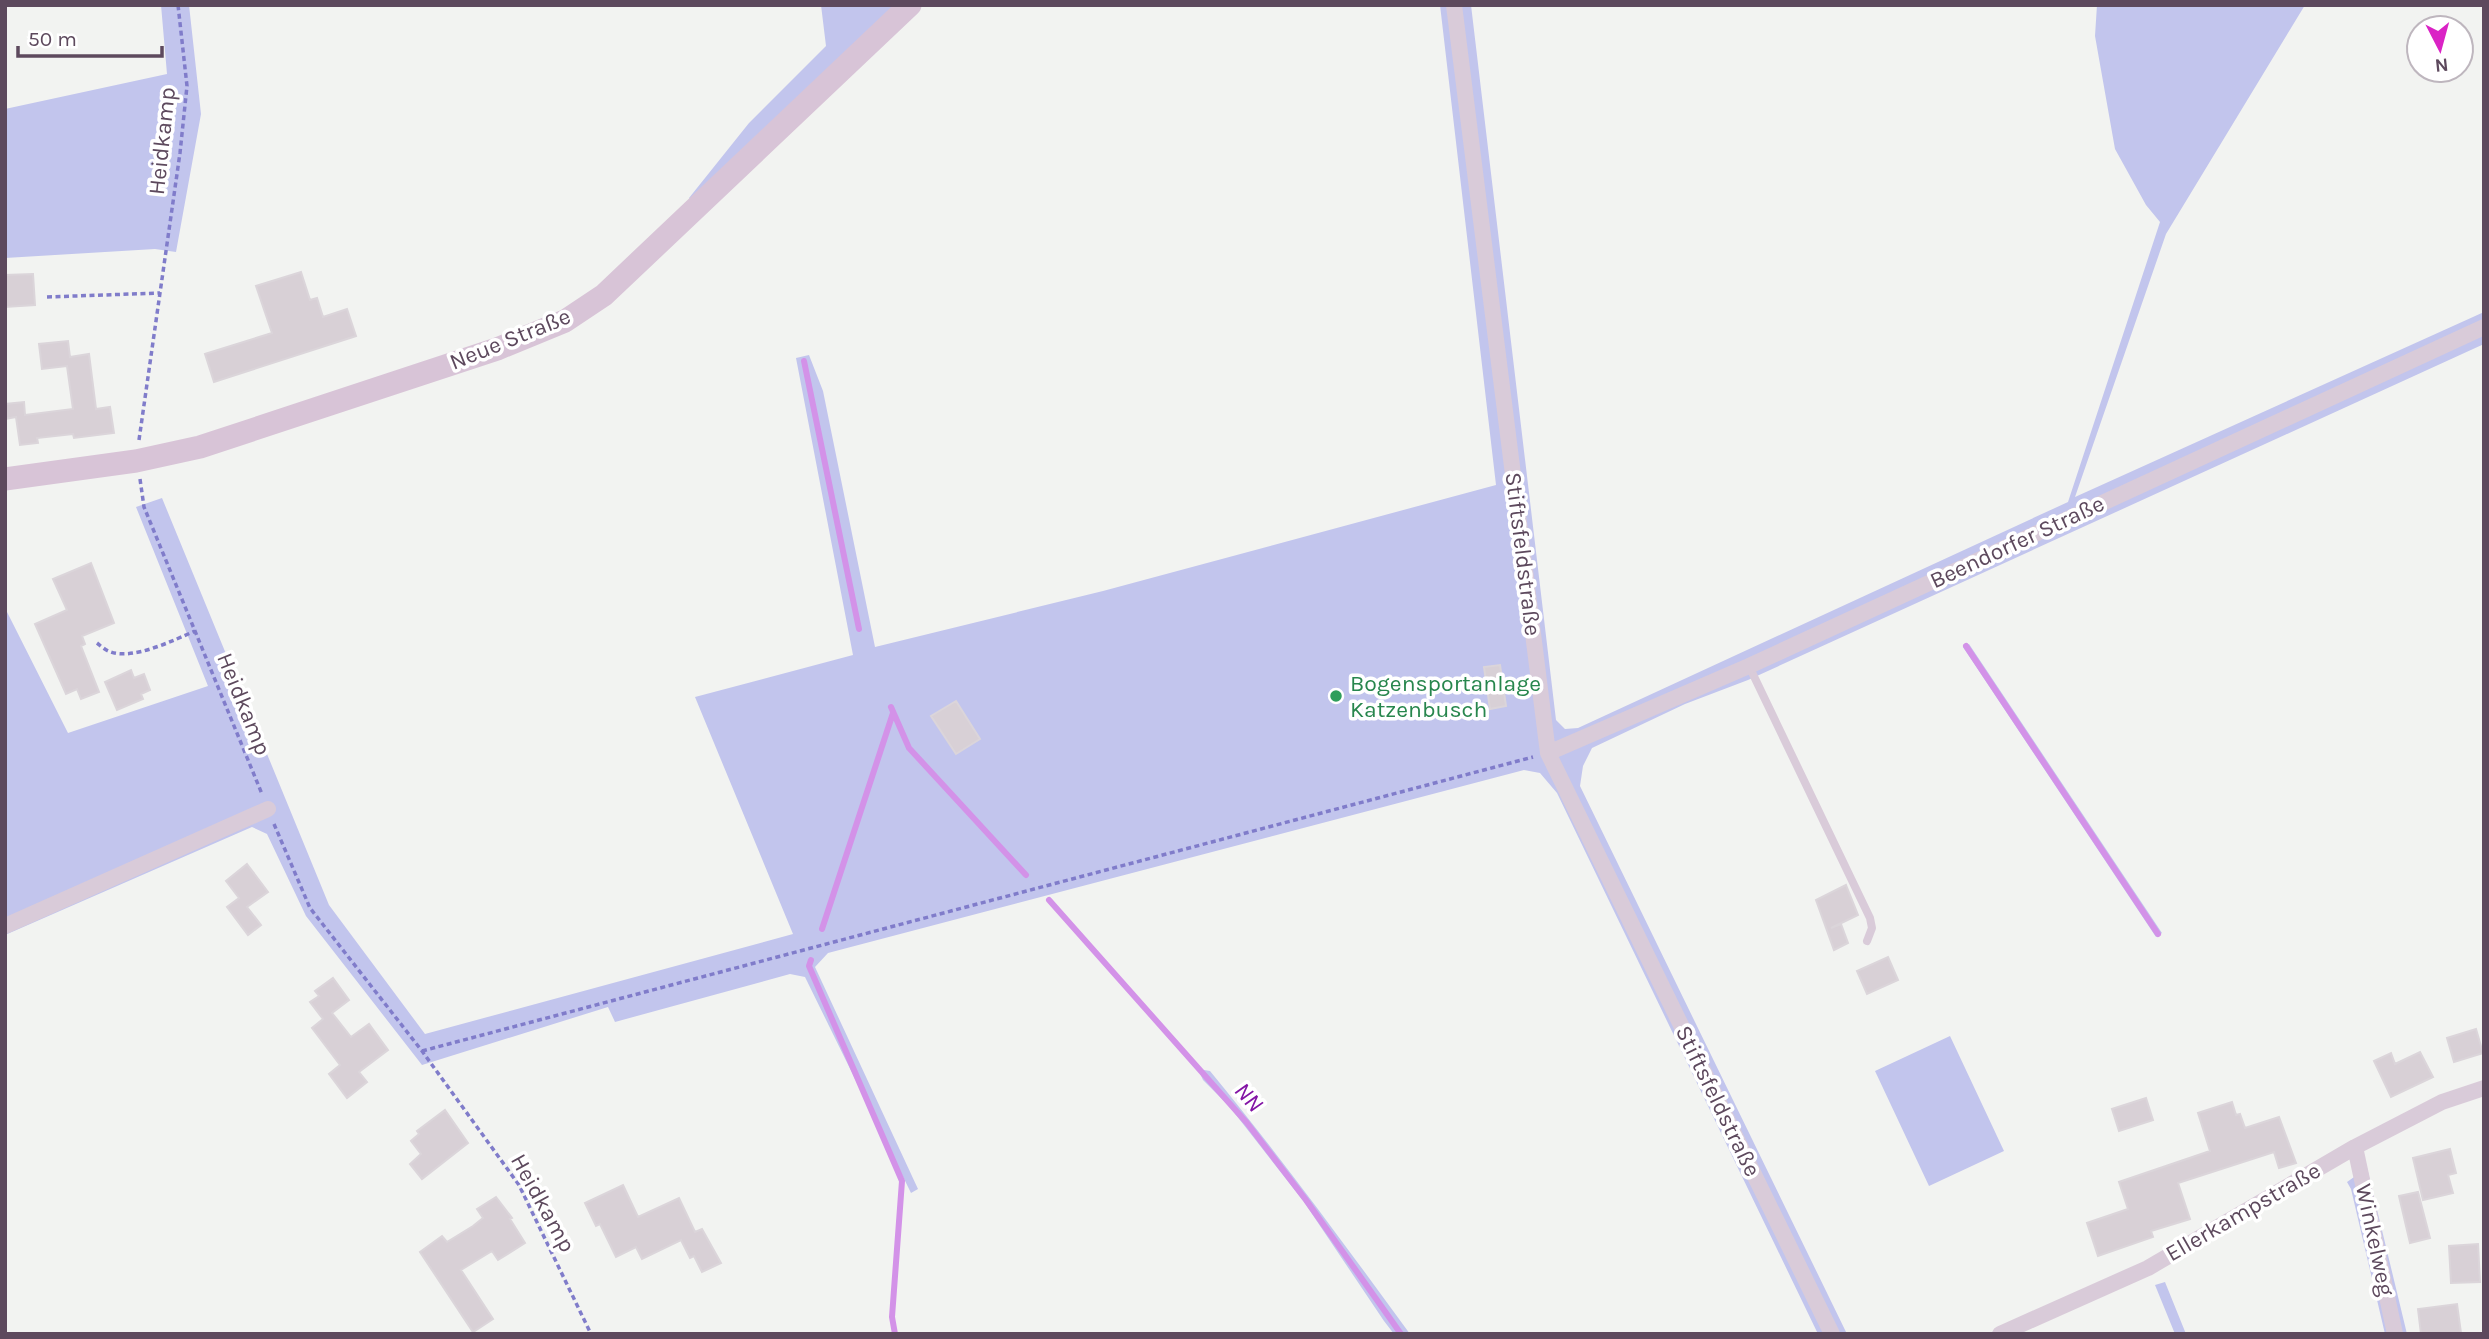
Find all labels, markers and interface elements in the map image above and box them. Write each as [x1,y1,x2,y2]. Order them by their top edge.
scale bar [18,14,161,58]
north arrow [2405,14,2475,84]
text: 50 m [28,27,77,51]
text: N [2434,53,2450,77]
street label: Heidkamp [143,86,181,196]
street label: Neue Straße [446,302,574,376]
street label: Stiftsfeldstraße [1500,471,1546,637]
street label: Beendorfer Straße [1926,490,2108,594]
street label: Heidkamp [211,649,277,759]
place label: Bogensportanlage Katzenbusch [1350,670,1541,723]
marker: Bogensportanlage Katzenbusch [1328,688,1344,704]
street label: Stiftsfeldstraße [1670,1021,1766,1181]
water label: NN [1229,1077,1269,1118]
street label: Heidkamp [505,1149,581,1257]
street label: Ellerkampstraße [2161,1157,2325,1267]
street label: Winkelweg [2350,1181,2400,1299]

